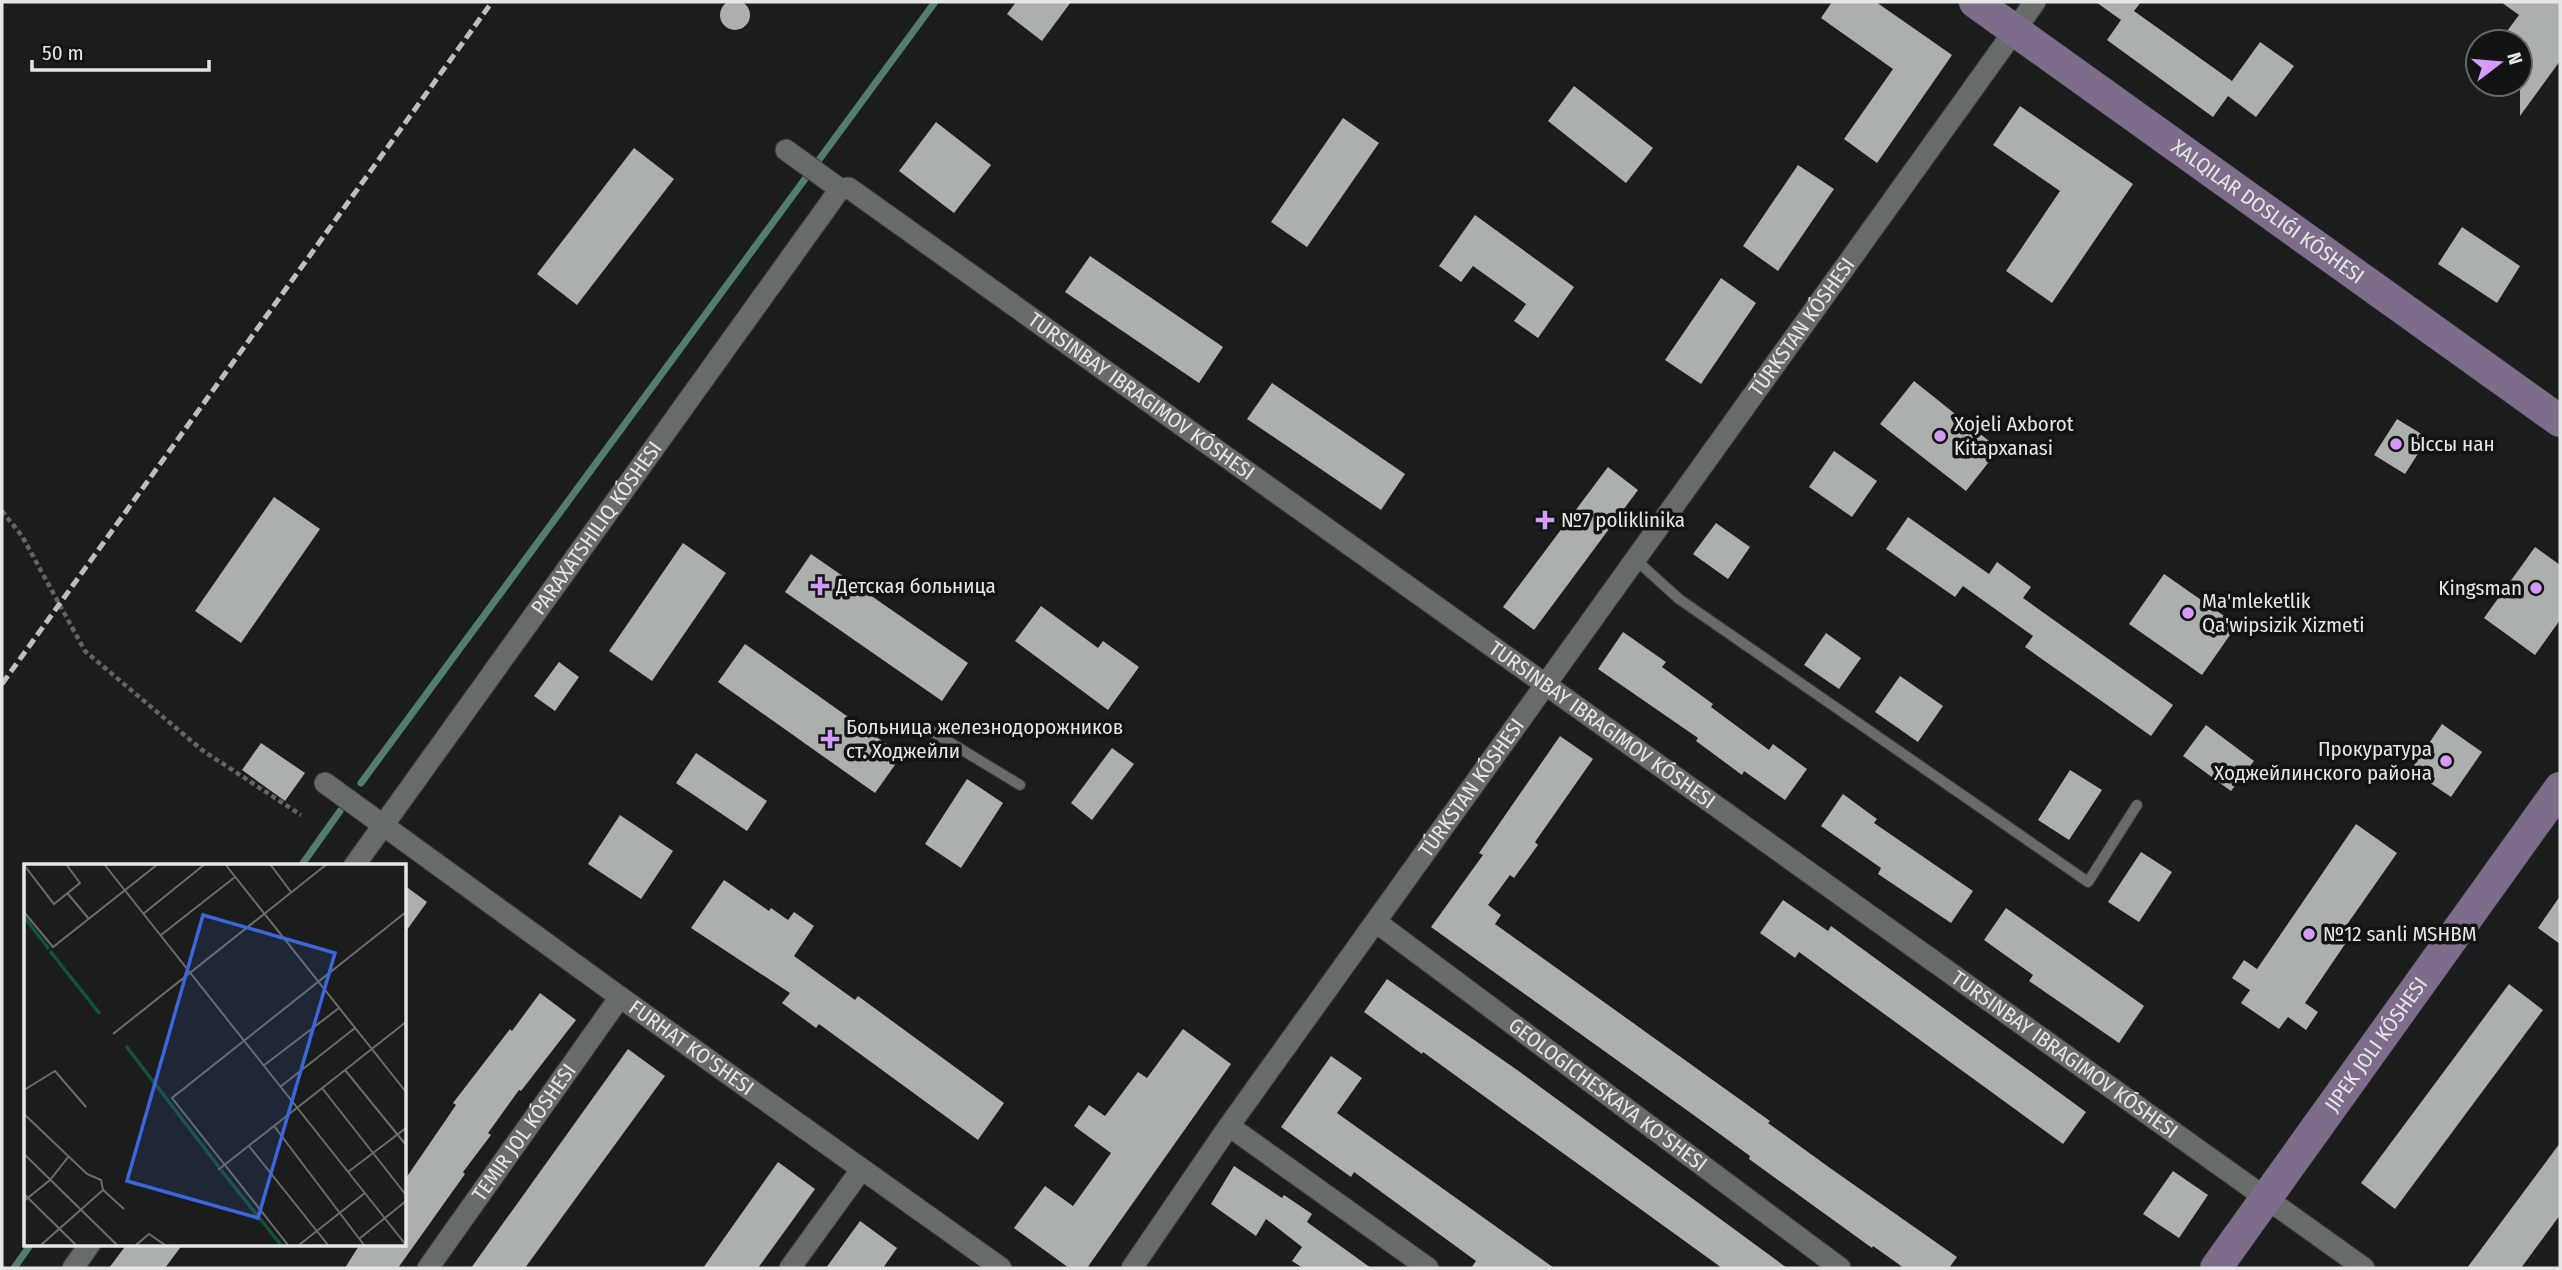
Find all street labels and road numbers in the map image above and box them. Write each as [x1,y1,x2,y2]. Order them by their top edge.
street label: XALQILAR DOSLIǴI KÓSHESI [2166,134,2369,289]
street label: TÚRKSTAN KÓSHESI [1743,253,1860,402]
street label: TURSINBAY IBRAGIMOV KÓSHESI [1023,307,1260,486]
street label: PARAXATSHILIQ KÓSHESI [526,436,668,620]
street label: TURSINBAY IBRAGIMOV KÓSHESI [1484,635,1720,814]
street label: TÚRKSTAN KÓSHESI [1413,713,1530,862]
street label: TURSINBAY IBRAGIMOV KÓSHESI [1946,965,2183,1144]
street label: JIPEK JOLI KÓSHESI [2319,972,2433,1117]
street label: FURHAT KO'SHESI [624,994,759,1101]
street label: GEOLOGICHESKAYA KO'SHESI [1503,1012,1712,1177]
street label: TEMIR JOL KÓSHESI [466,1059,582,1206]

